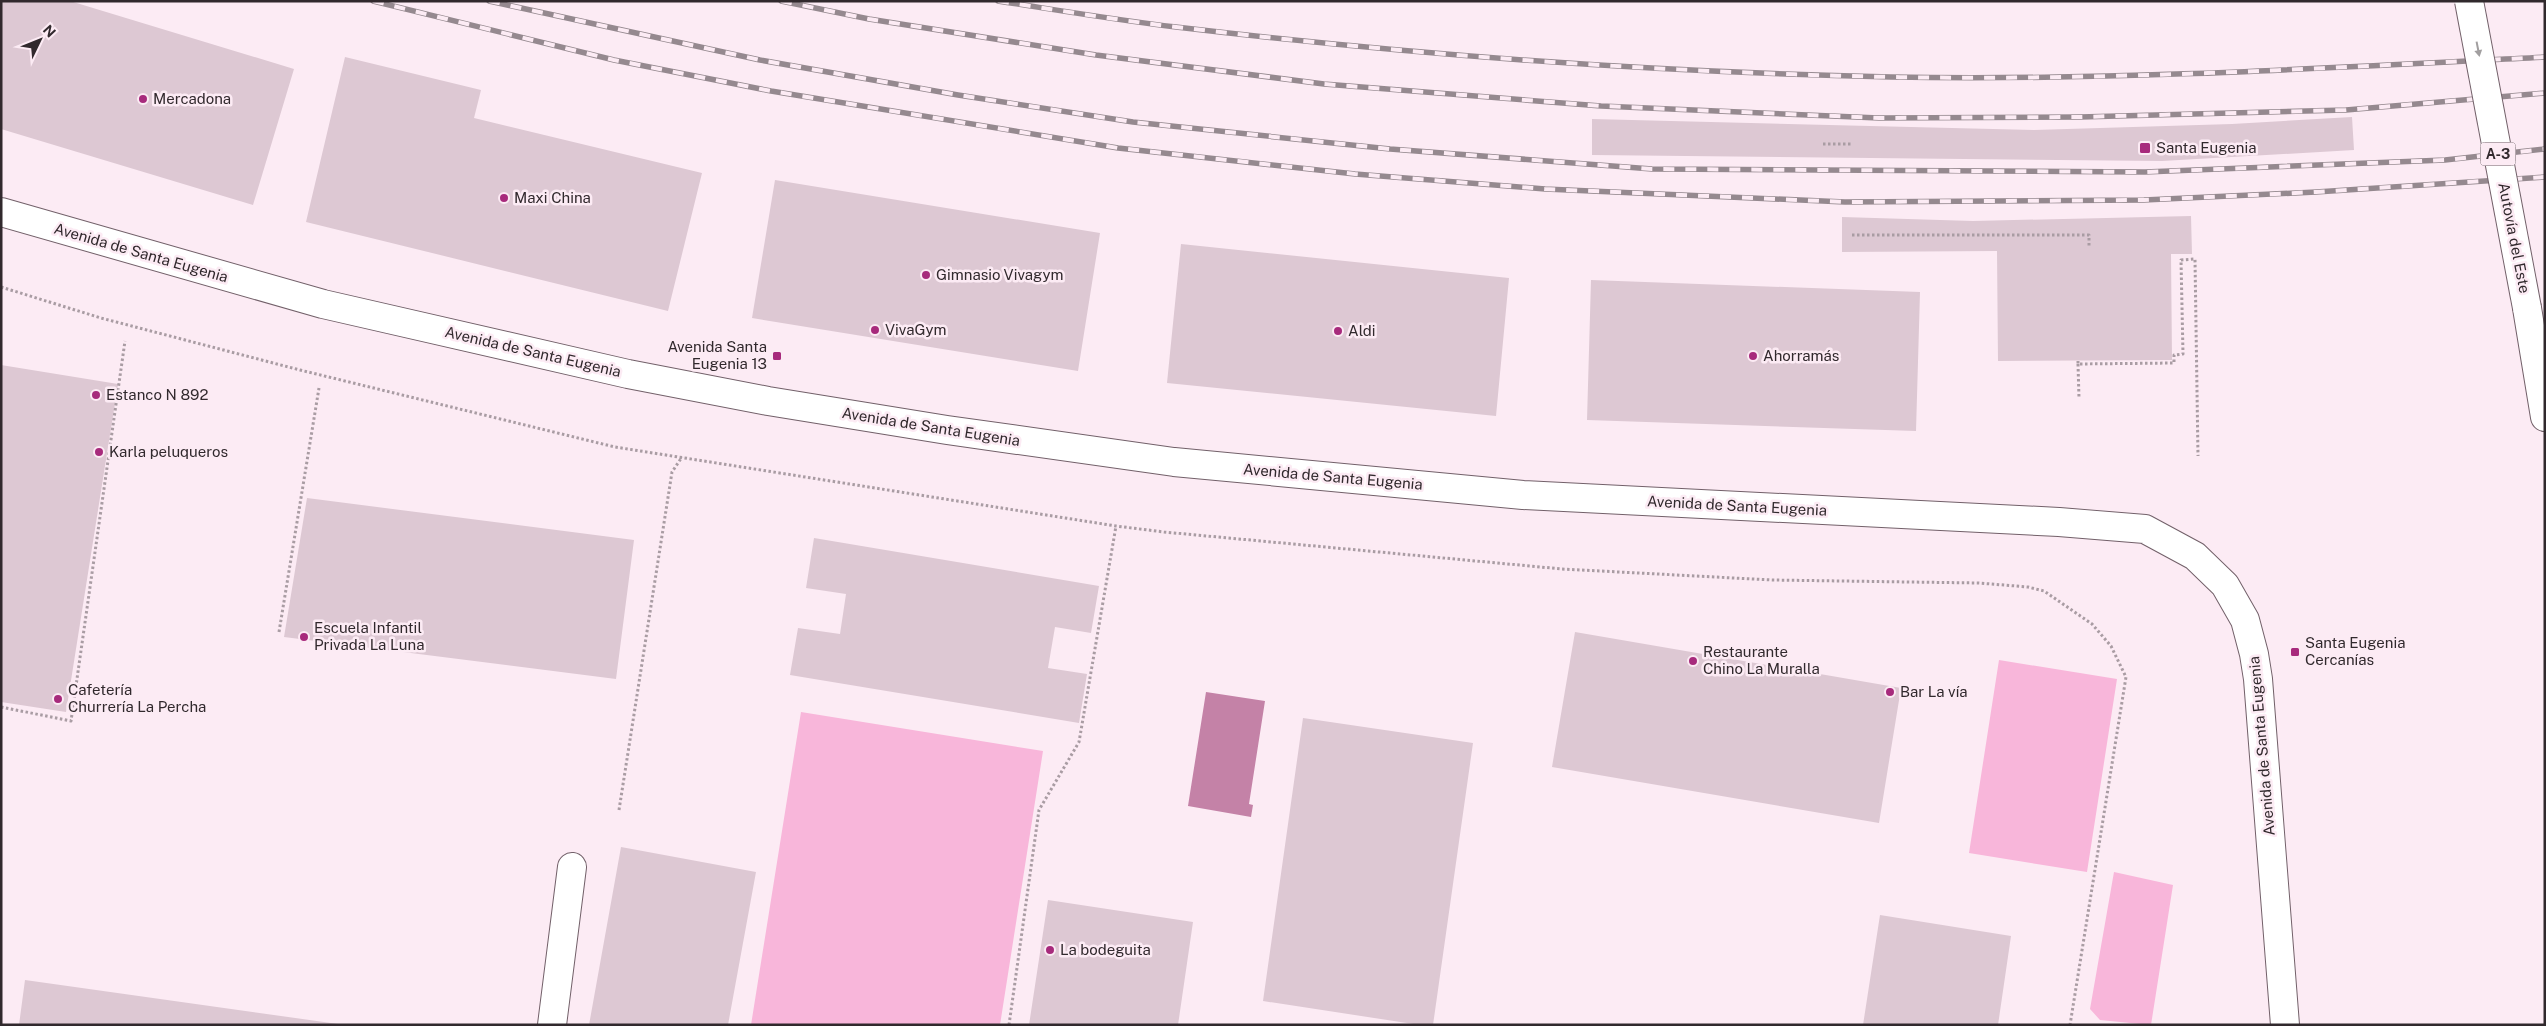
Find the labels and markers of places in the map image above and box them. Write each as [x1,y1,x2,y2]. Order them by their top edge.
place label: Mercadona [153,90,231,107]
marker: Mercadona [137,93,149,105]
place label: Santa Eugenia [2156,139,2257,156]
marker: Santa Eugenia [2138,141,2152,155]
place label: Maxi China [514,189,591,206]
marker: Maxi China [498,192,510,204]
place label: Gimnasio Vivagym [936,266,1063,283]
marker: Gimnasio Vivagym [920,269,932,281]
place label: VivaGym [885,321,946,338]
place label: Aldi [1348,322,1376,339]
marker: VivaGym [869,324,881,336]
marker: Aldi [1332,325,1344,337]
place label: Avenida Santa Eugenia 13 [667,338,767,372]
place label: Ahorramás [1763,347,1839,364]
marker: Avenida Santa Eugenia 13 [771,350,783,362]
marker: Ahorramás [1747,350,1759,362]
place label: Estanco N 892 [106,386,208,403]
marker: Estanco N 892 [90,389,102,401]
place label: Karla peluqueros [109,443,228,460]
marker: Karla peluqueros [93,446,105,458]
place label: Escuela Infantil Privada La Luna [314,619,424,653]
marker: Escuela Infantil Privada La Luna [298,631,310,643]
place label: Santa Eugenia Cercanías [2305,634,2406,668]
place label: Restaurante Chino La Muralla [1703,643,1820,677]
marker: Santa Eugenia Cercanías [2289,646,2301,658]
marker: Restaurante Chino La Muralla [1687,655,1699,667]
place label: Cafetería Churrería La Percha [68,681,206,715]
place label: Bar La vía [1900,683,1968,700]
marker: Bar La vía [1884,686,1896,698]
marker: Cafetería Churrería La Percha [52,693,64,705]
place label: La bodeguita [1060,941,1151,958]
marker: La bodeguita [1044,944,1056,956]

